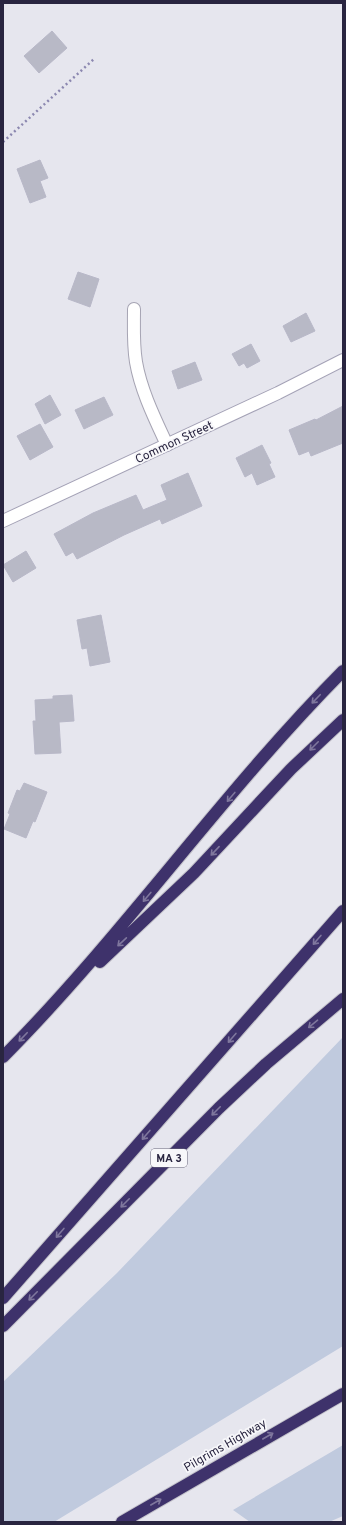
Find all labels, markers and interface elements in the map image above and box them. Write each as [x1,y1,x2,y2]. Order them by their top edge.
street label: Common Street [133,418,216,468]
one-way arrow [311,694,320,704]
one-way arrow [309,741,319,751]
one-way arrow [226,792,235,802]
one-way arrow [210,846,220,856]
one-way arrow [142,891,151,902]
one-way arrow [313,935,322,945]
one-way arrow [117,937,127,947]
one-way arrow [307,1019,318,1028]
one-way arrow [18,1032,28,1042]
one-way arrow [227,1032,236,1043]
one-way arrow [211,1106,221,1116]
one-way arrow [141,1130,150,1141]
road number: MA 3 [151,1149,187,1167]
one-way arrow [120,1198,130,1208]
one-way arrow [56,1228,65,1238]
one-way arrow [28,1291,38,1301]
street label: Pilgrims Highway [181,1416,270,1476]
one-way arrow [262,1432,274,1440]
one-way arrow [150,1498,162,1506]

